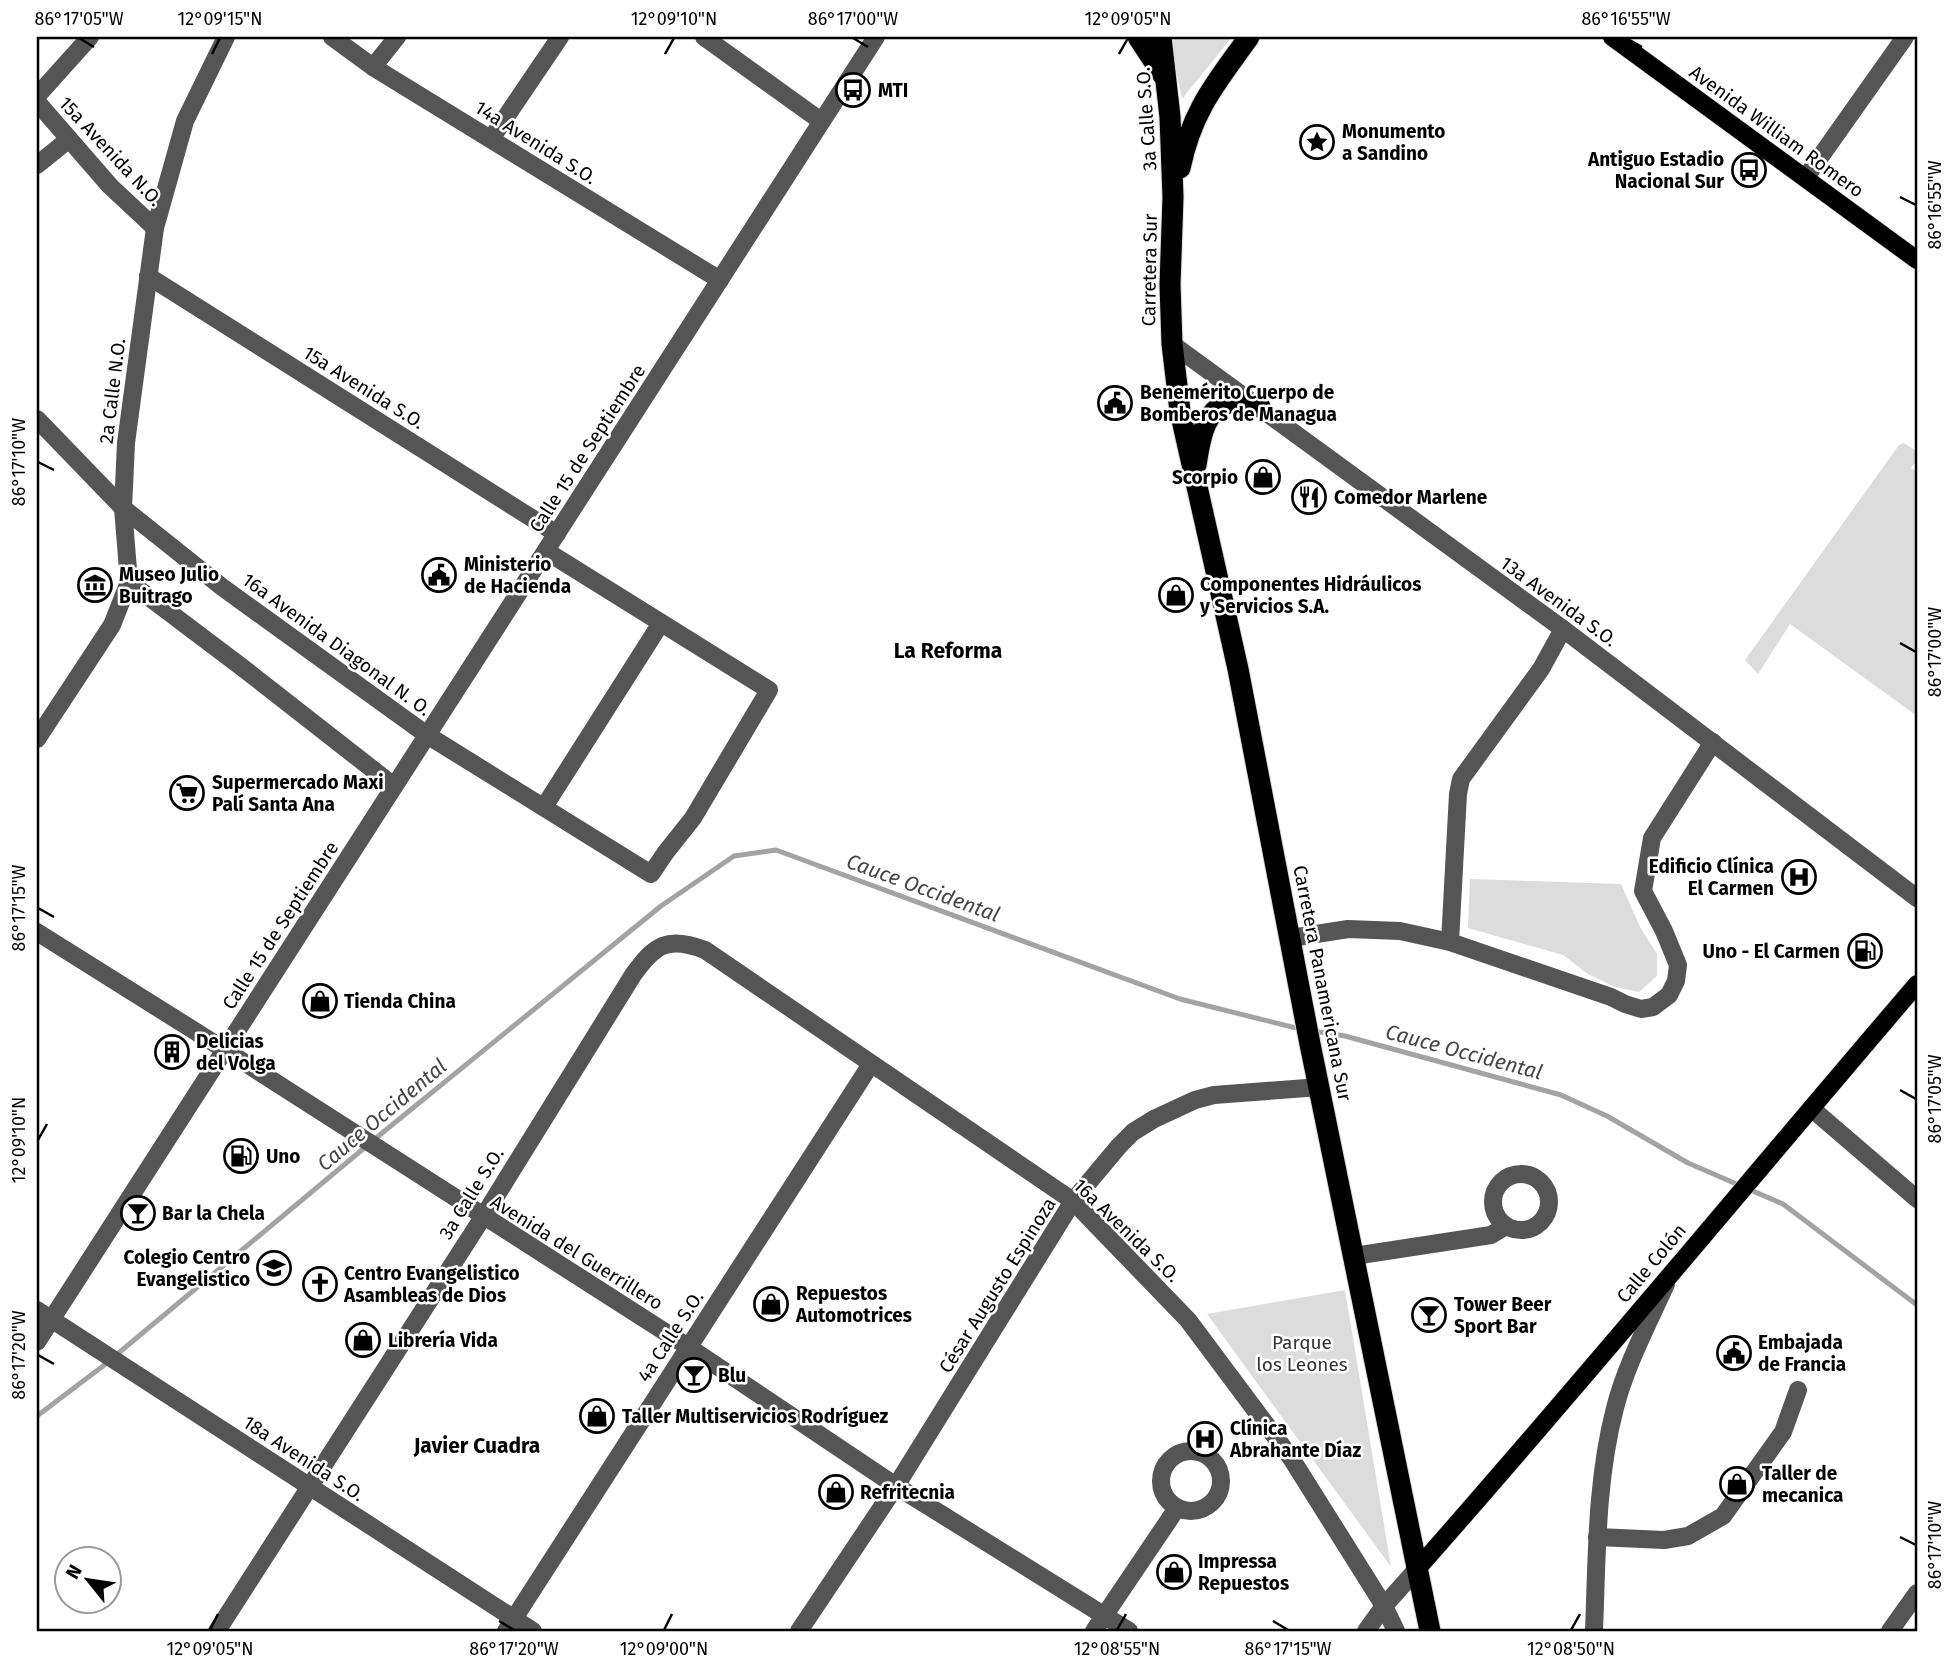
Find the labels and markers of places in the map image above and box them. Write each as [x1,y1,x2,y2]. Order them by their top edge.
bus stop icon: MTI [834,71,872,109]
place label: MTI [878,79,908,102]
place label: Monumento a Sandino [1342,120,1445,165]
place icon: Monumento a Sandino [1298,123,1336,161]
place label: Antiguo Estadio Nacional Sur [1587,148,1724,193]
bus stop icon: Antiguo Estadio Nacional Sur [1730,151,1768,189]
place label: Benemérito Cuerpo de Bomberos de Managua [1140,381,1337,426]
public building icon: Benemérito Cuerpo de Bomberos de Managua [1096,384,1134,422]
shop icon: Scorpio [1244,458,1282,496]
place label: Scorpio [1172,466,1238,489]
restaurant icon: Comedor Marlene [1290,478,1328,516]
place label: Comedor Marlene [1334,486,1487,509]
place label: Ministerio de Hacienda [464,553,571,598]
public building icon: Ministerio de Hacienda [420,556,458,594]
place label: Museo Julio Buitrago [119,563,219,608]
museum icon: Museo Julio Buitrago [76,566,114,604]
place label: Componentes Hidráulicos y Servicios S.A. [1199,573,1421,618]
shop icon: Componentes Hidráulicos y Servicios S.A. [1157,576,1195,614]
place label: Supermercado Maxi Palí Santa Ana [212,771,384,816]
supermarket icon: Supermercado Maxi Palí Santa Ana [168,774,206,812]
place label: Edificio Clínica El Carmen [1649,855,1774,900]
hospital icon: Edificio Clínica El Carmen [1780,858,1818,896]
fuel station icon: Uno - El Carmen [1846,932,1884,970]
place label: Uno - El Carmen [1703,940,1840,963]
shop icon: Tienda China [301,982,339,1020]
place label: Tienda China [344,990,456,1013]
place label: Delicias del Volga [196,1030,276,1075]
building icon: Delicias del Volga [153,1033,191,1071]
fuel station icon: Uno [222,1137,260,1175]
place label: Uno [266,1145,300,1168]
bar icon: Bar la Chela [119,1194,157,1232]
place label: Bar la Chela [162,1202,265,1225]
place label: Colegio Centro Evangelistico [123,1246,250,1291]
school or university icon: Colegio Centro Evangelistico [255,1249,293,1287]
place label: Centro Evangelistico Asambleas de Dios [343,1262,520,1307]
church icon: Centro Evangelistico Asambleas de Dios [301,1265,339,1303]
place label: Repuestos Automotrices [795,1282,912,1327]
shop icon: Repuestos Automotrices [752,1285,790,1323]
place label: Tower Beer Sport Bar [1454,1293,1552,1338]
bar icon: Tower Beer Sport Bar [1410,1296,1448,1334]
shop icon: Librería Vida [344,1321,382,1359]
place label: Librería Vida [388,1329,498,1352]
place label: Embajada de Francia [1758,1331,1846,1376]
public building icon: Embajada de Francia [1715,1334,1753,1372]
bar icon: Blu [675,1356,713,1394]
place label: Blu [718,1364,746,1387]
shop icon: Taller Multiservicios Rodríguez [578,1397,616,1435]
place label: Taller Multiservicios Rodríguez [622,1405,888,1428]
place label: Clínica Abrahante Díaz [1229,1417,1361,1462]
hospital icon: Clínica Abrahante Díaz [1186,1420,1224,1458]
place label: Taller de mecanica [1762,1462,1844,1507]
shop icon: Taller de mecanica [1718,1465,1756,1503]
shop icon: Refritecnia [817,1473,855,1511]
place label: Refritecnia [860,1481,955,1504]
place label: Impressa Repuestos [1198,1550,1289,1595]
shop icon: Impressa Repuestos [1155,1553,1193,1591]

